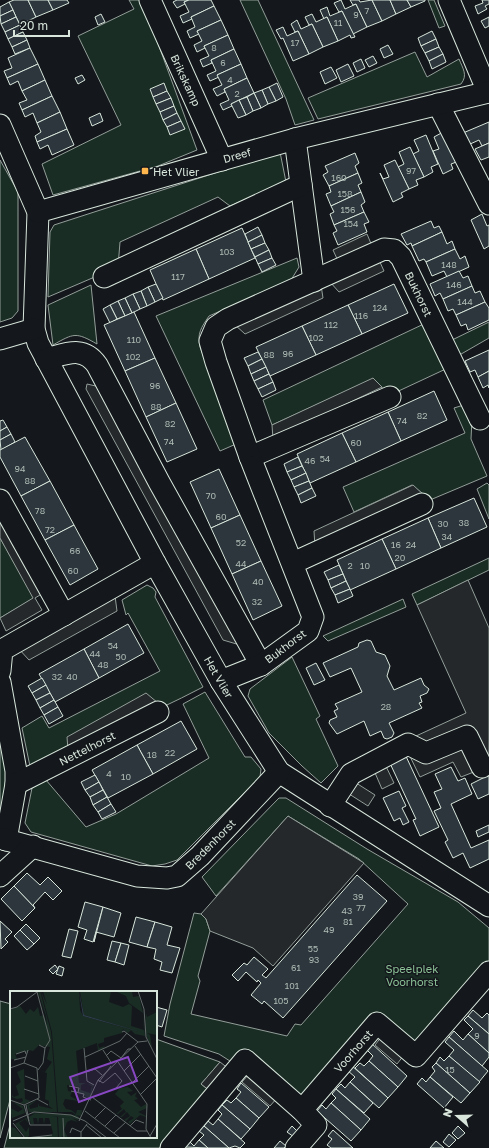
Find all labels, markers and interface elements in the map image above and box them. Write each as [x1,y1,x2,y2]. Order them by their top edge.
house number: 7 [365,5,370,16]
house number: 9 [353,9,359,20]
scale bar [14,12,69,38]
house number: 11 [334,17,343,28]
text: 20 m [20,18,48,33]
house number: 17 [290,37,300,48]
house number: 8 [211,42,217,53]
street label: Brikskamp [168,52,204,108]
house number: 6 [220,57,226,68]
house number: 4 [227,74,233,85]
house number: 2 [234,88,240,99]
street label: Dreef [221,145,253,165]
place label: Het Vlier [153,165,200,178]
house number: 97 [406,165,416,176]
marker: Het Vlier [140,166,150,176]
house number: 160 [331,172,347,183]
house number: 158 [337,188,353,199]
house number: 156 [340,204,356,215]
house number: 154 [343,218,359,229]
house number: 103 [219,246,235,257]
house number: 148 [441,259,457,270]
street label: Bukhorst [403,270,435,318]
house number: 117 [171,271,185,282]
house number: 146 [446,279,462,290]
house number: 144 [457,296,473,307]
house number: 124 [372,302,388,313]
house number: 116 [354,310,368,321]
house number: 112 [324,319,338,330]
house number: 102 [308,332,324,343]
house number: 110 [127,334,142,345]
house number: 96 [283,348,293,359]
house number: 88 [264,349,274,360]
house number: 102 [125,351,141,362]
house number: 96 [150,380,160,391]
house number: 88 [151,401,161,412]
house number: 82 [417,410,427,421]
house number: 74 [397,415,408,426]
house number: 82 [165,418,175,429]
house number: 74 [164,436,175,447]
house number: 60 [350,437,362,448]
house number: 54 [320,453,331,464]
house number: 46 [305,455,315,466]
house number: 94 [15,463,26,474]
house number: 88 [25,475,35,486]
house number: 70 [206,490,217,501]
house number: 78 [35,505,45,516]
house number: 60 [215,511,227,522]
house number: 38 [459,517,469,528]
house number: 30 [438,518,449,529]
house number: 72 [45,524,55,535]
house number: 34 [442,531,453,542]
house number: 52 [236,537,246,548]
house number: 16 [391,539,401,550]
house number: 24 [406,539,417,550]
house number: 66 [70,545,80,556]
house number: 20 [395,552,406,563]
house number: 44 [236,558,247,569]
house number: 2 [347,560,353,571]
house number: 10 [360,560,370,571]
house number: 60 [67,565,79,576]
house number: 40 [252,576,264,587]
house number: 32 [252,596,262,607]
street label: Bukhorst [262,626,308,666]
house number: 54 [108,640,119,651]
house number: 44 [90,648,101,659]
house number: 50 [116,651,127,662]
street label: Het Vlier [202,654,237,701]
house number: 48 [98,659,108,670]
house number: 32 [52,671,62,682]
house number: 40 [66,671,78,682]
house number: 28 [381,701,391,712]
street label: Nettelhorst [57,728,117,768]
house number: 22 [165,747,175,758]
house number: 18 [147,749,157,760]
house number: 4 [106,768,112,779]
house number: 10 [121,771,131,782]
street label: Bredenhorst [182,816,238,872]
house number: 39 [353,891,363,902]
house number: 77 [356,902,366,913]
house number: 43 [342,905,352,916]
house number: 81 [343,916,354,927]
house number: 49 [324,924,334,935]
house number: 55 [308,943,318,954]
house number: 93 [309,954,319,965]
house number: 61 [291,962,302,973]
park label: Speelplek Voorhorst [386,962,438,988]
house number: 101 [285,980,300,991]
inset map [10,991,157,1138]
house number: 105 [273,995,289,1006]
street label: Voorhorst [331,1027,375,1075]
house number: 9 [474,1030,480,1041]
house number: 15 [445,1064,455,1075]
north arrow [437,1096,477,1136]
text: N [440,1106,455,1119]

